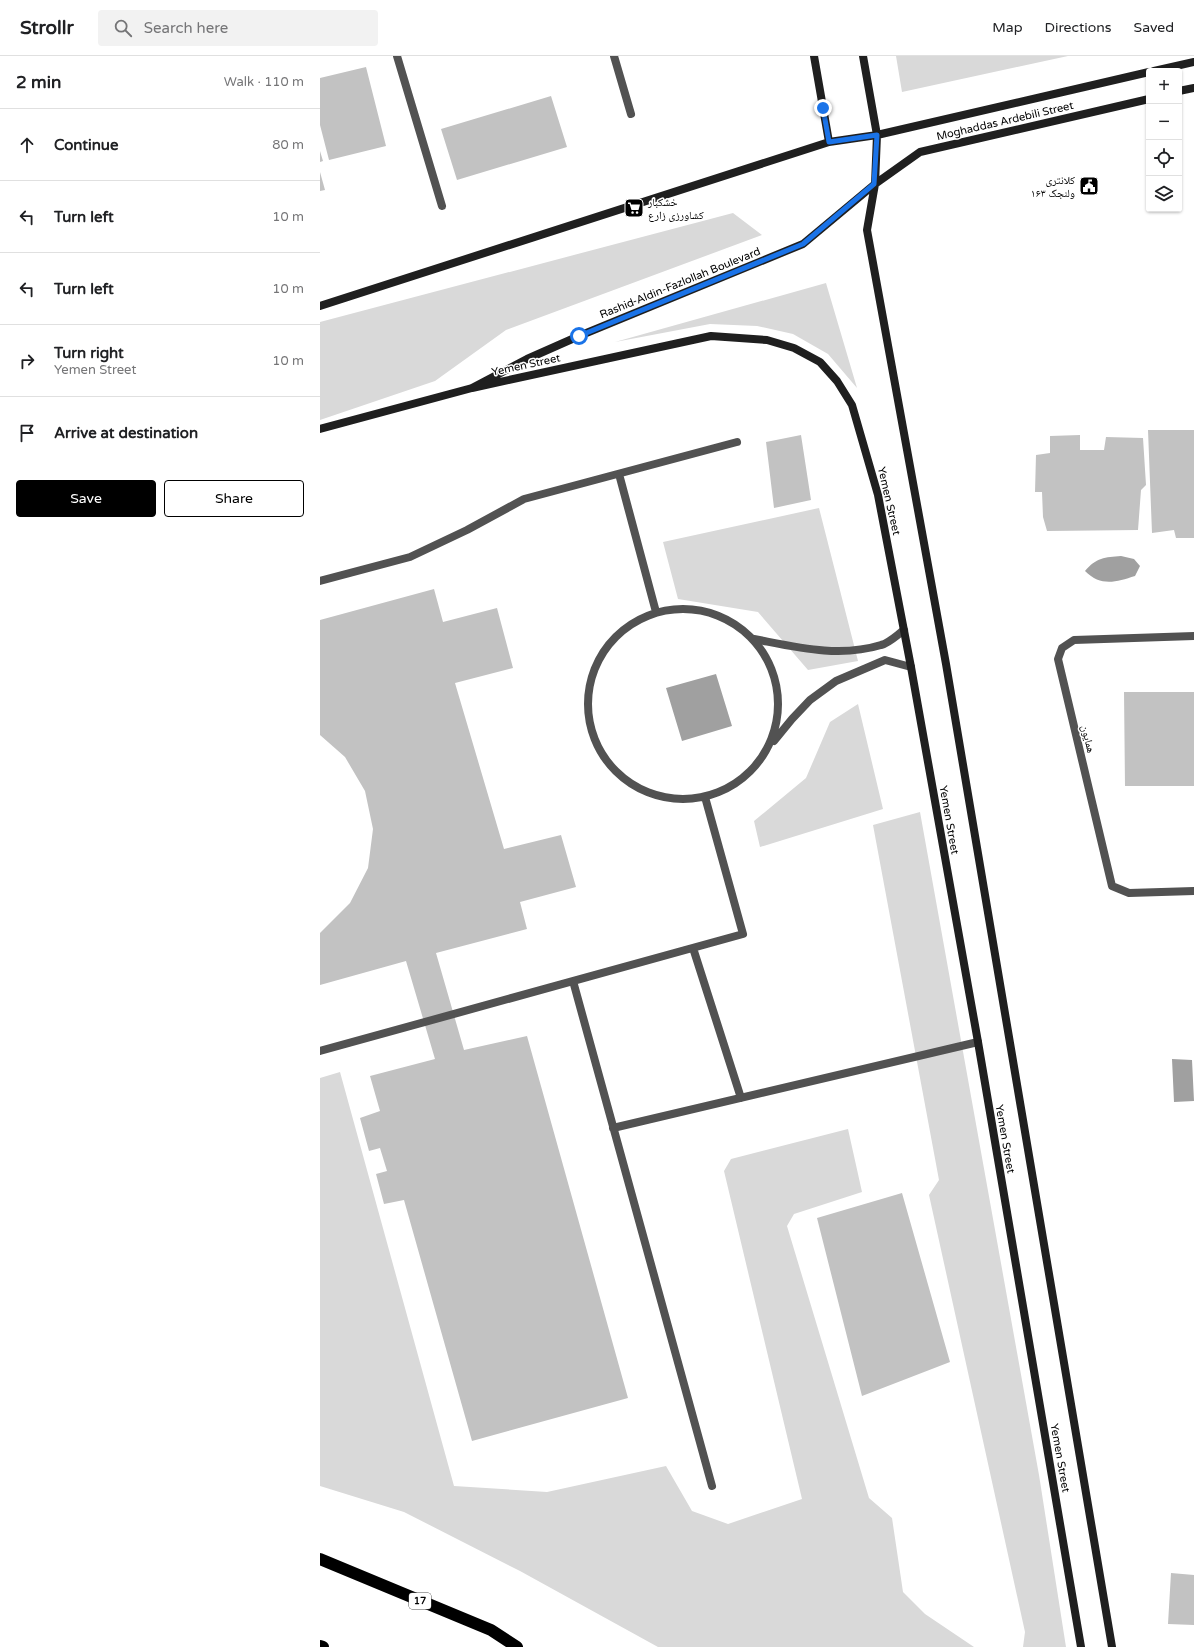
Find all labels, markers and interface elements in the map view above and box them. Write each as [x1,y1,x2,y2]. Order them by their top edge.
search box [98,10,378,46]
text: Strollr [20,17,74,39]
icon: search [112,17,134,39]
text: Search here [144,19,228,37]
text: Map [992,19,1023,36]
text: Directions [1045,19,1112,36]
text: Saved [1134,19,1174,36]
map controls [1146,68,1182,212]
button: + [1146,68,1182,104]
text: 2 min [16,72,61,93]
text: Walk · 110 m [224,74,304,90]
route end [814,99,832,117]
street label: Moghaddas Ardebili Street [935,99,1075,143]
button: − [1146,104,1182,140]
icon: ahead [16,134,38,156]
text: Continue [54,136,118,154]
text: 80 m [272,137,304,153]
button: locate [1146,140,1182,176]
place label: کلانتری ۱۶۳ ولنجک [1031,174,1075,200]
public building icon: کلانتری ۱۶۳ ولنجک [1078,175,1100,197]
button: layers [1146,176,1182,212]
place label: خشکبار کشاورزی زارع [647,196,704,222]
supermarket icon: خشکبار کشاورزی زارع [623,197,645,219]
icon: left [16,206,38,228]
text: Turn left [54,208,114,226]
text: 10 m [272,209,304,225]
street label: Rashid-Aldin-Fazlollah Boulevard [598,245,762,321]
icon: left [16,278,38,300]
text: Turn left [54,280,114,298]
text: 10 m [272,281,304,297]
route start [570,327,588,345]
text: Turn right [54,344,124,362]
icon: right [16,350,38,372]
street label: Yemen Street [491,351,561,379]
text: 10 m [272,353,304,369]
text: Yemen Street [54,362,136,378]
icon: arrive [16,422,38,444]
text: Arrive at destination [54,424,198,442]
street label: Yemen Street [875,466,903,536]
button: Save [16,480,156,517]
button: Share [164,480,304,517]
street label: همایون [1078,724,1098,755]
street label: Yemen Street [937,785,961,855]
street label: Yemen Street [993,1104,1017,1174]
street label: Yemen Street [1048,1423,1072,1493]
road number: 17 [409,1593,431,1609]

